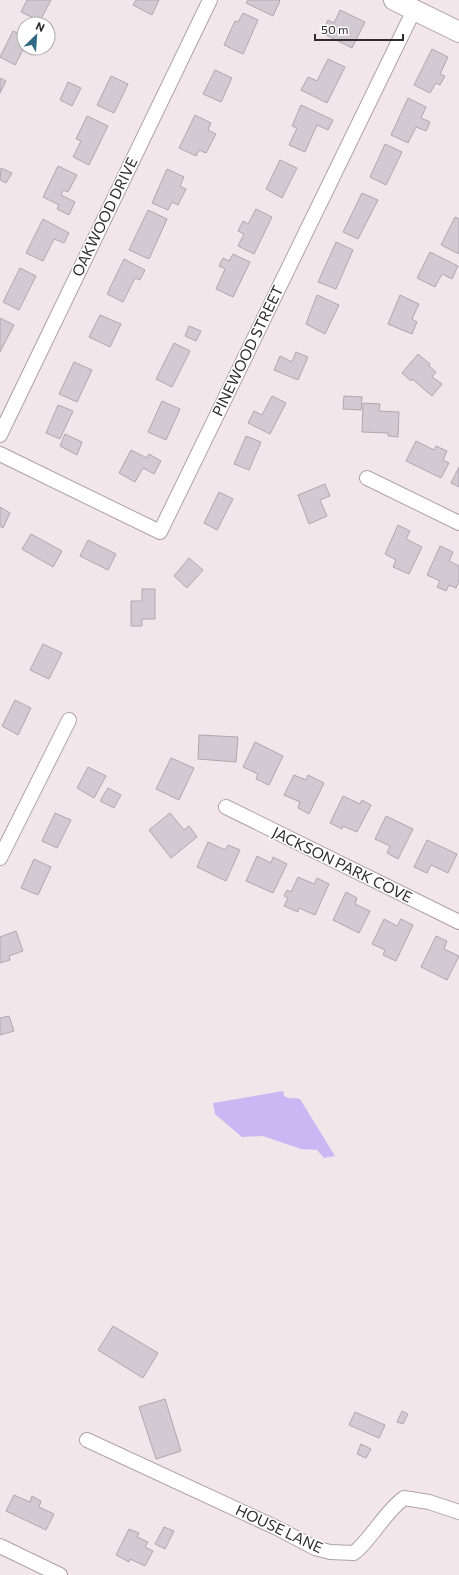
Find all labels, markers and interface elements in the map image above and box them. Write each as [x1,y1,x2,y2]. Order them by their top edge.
north arrow [16,16,56,56]
scale bar [315,16,403,42]
text: N [34,19,47,34]
text: 50 m [321,22,349,36]
street label: OAKWOOD DRIVE [67,154,141,279]
street label: PINEWOOD STREET [208,282,287,419]
street label: JACKSON PARK COVE [270,822,415,906]
street label: HOUSE LANE [233,1500,326,1556]

